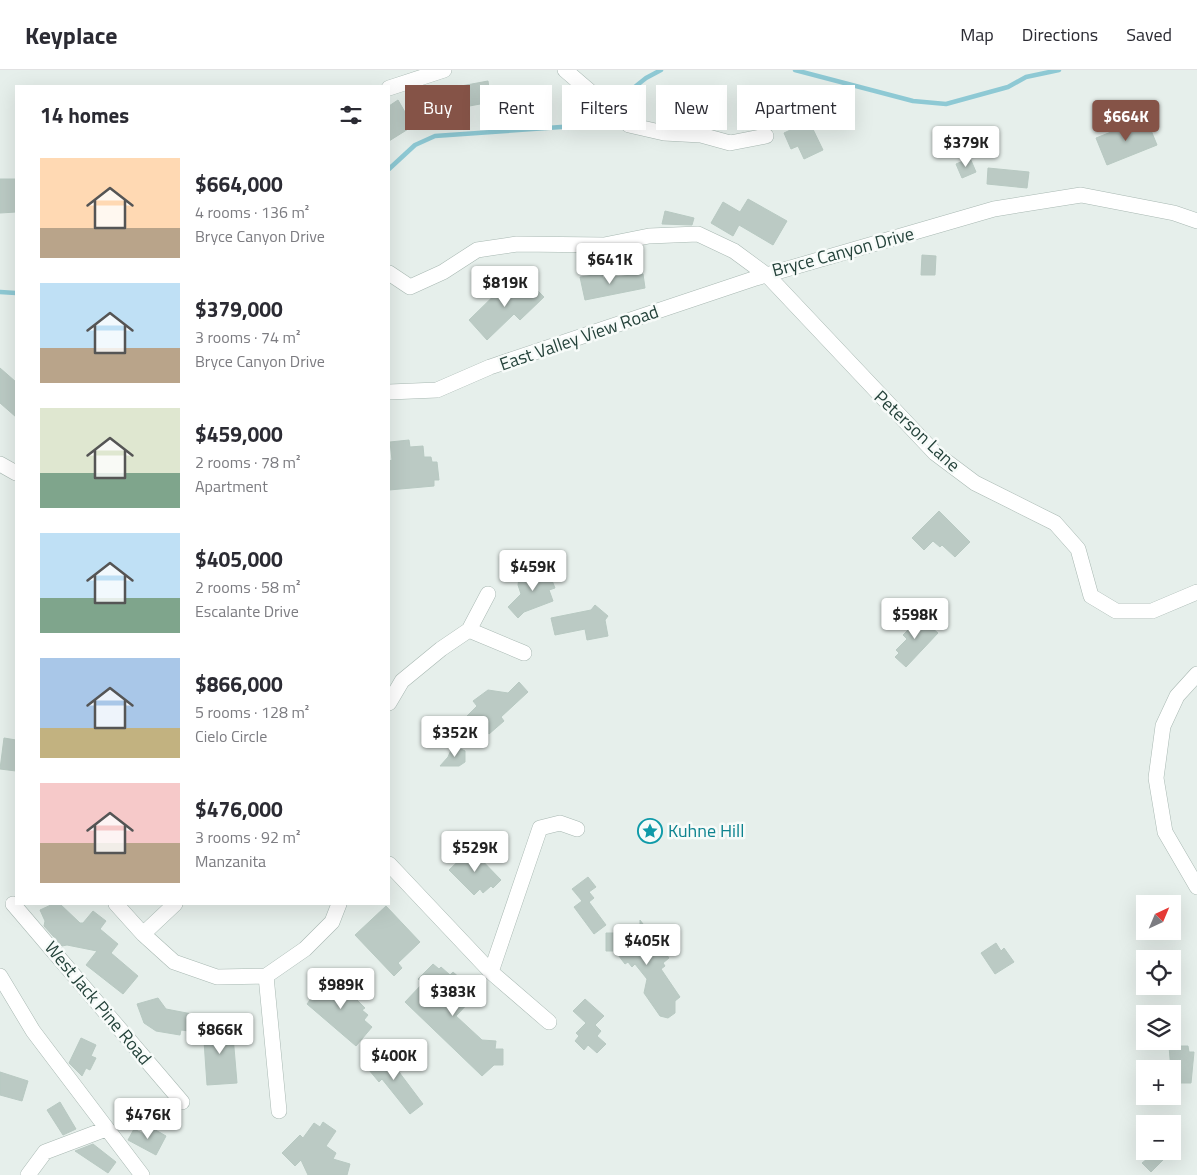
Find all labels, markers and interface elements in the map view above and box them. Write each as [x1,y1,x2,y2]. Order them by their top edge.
text: Keyplace [25,17,118,53]
text: Map [960,21,994,48]
text: Directions [1022,21,1098,48]
text: Saved [1126,21,1172,48]
chip: Buy [405,85,470,130]
chip: Rent [480,85,552,130]
chip: Filters [562,85,646,130]
chip: New [656,85,727,130]
chip: Apartment [737,85,855,130]
text: 14 homes [40,99,129,131]
pin: $664K [1091,100,1161,142]
icon: filters [337,101,365,129]
text: $664K [1103,104,1149,128]
pin: $379K [931,126,1001,168]
text: $379K [943,130,989,154]
text: $664,000 [195,168,283,200]
icon: home [80,178,140,238]
text: 4 rooms · 136 m² [195,200,309,224]
street label: Bryce Canyon Drive [769,220,917,283]
text: Bryce Canyon Drive [195,224,325,248]
pin: $641K [575,242,645,285]
text: $641K [587,247,633,271]
pin: $819K [470,266,540,308]
text: $819K [482,270,528,294]
text: $379,000 [195,293,283,325]
street label: East Valley View Road [496,298,662,377]
icon: home [80,303,140,363]
text: 3 rooms · 74 m² [195,325,300,349]
text: Bryce Canyon Drive [195,349,325,373]
street label: Peterson Lane [868,384,966,478]
text: $459,000 [195,418,283,450]
icon: home [80,428,140,488]
text: 2 rooms · 78 m² [195,450,300,474]
text: Apartment [195,474,268,498]
text: $405,000 [195,543,283,575]
pin: $459K [498,550,568,592]
icon: home [80,553,140,613]
text: $459K [510,554,556,578]
text: 2 rooms · 58 m² [195,575,300,599]
pin: $598K [880,598,950,640]
text: Escalante Drive [195,599,299,623]
text: $598K [892,602,938,626]
text: $866,000 [195,668,283,700]
icon: home [80,678,140,738]
text: 5 rooms · 128 m² [195,700,309,724]
pin: $352K [420,716,490,758]
text: $352K [432,720,478,744]
text: Cielo Circle [195,724,267,748]
text: $476,000 [195,793,283,825]
icon: home [80,803,140,863]
place label: Kuhne Hill [668,817,744,844]
place icon: Kuhne Hill [637,818,663,844]
text: 3 rooms · 92 m² [195,825,300,849]
pin: $529K [440,830,510,873]
text: $529K [452,835,498,859]
text: Manzanita [195,849,266,873]
north arrow [1136,895,1181,940]
map controls [1136,895,1181,1160]
pin: $405K [612,924,682,966]
text: $405K [624,928,670,952]
street label: West Jack Pine Road [38,935,158,1070]
button: locate [1136,950,1181,995]
pin: $989K [306,968,376,1010]
text: $989K [318,972,364,996]
pin: $383K [418,974,488,1017]
text: $383K [430,979,476,1003]
button: layers [1136,1005,1181,1050]
pin: $866K [185,1012,255,1055]
text: $866K [197,1017,243,1041]
pin: $400K [359,1038,429,1081]
text: $400K [371,1043,417,1067]
button: + [1136,1060,1181,1105]
pin: $476K [113,1098,183,1140]
text: $476K [125,1102,171,1126]
button: − [1136,1115,1181,1160]

